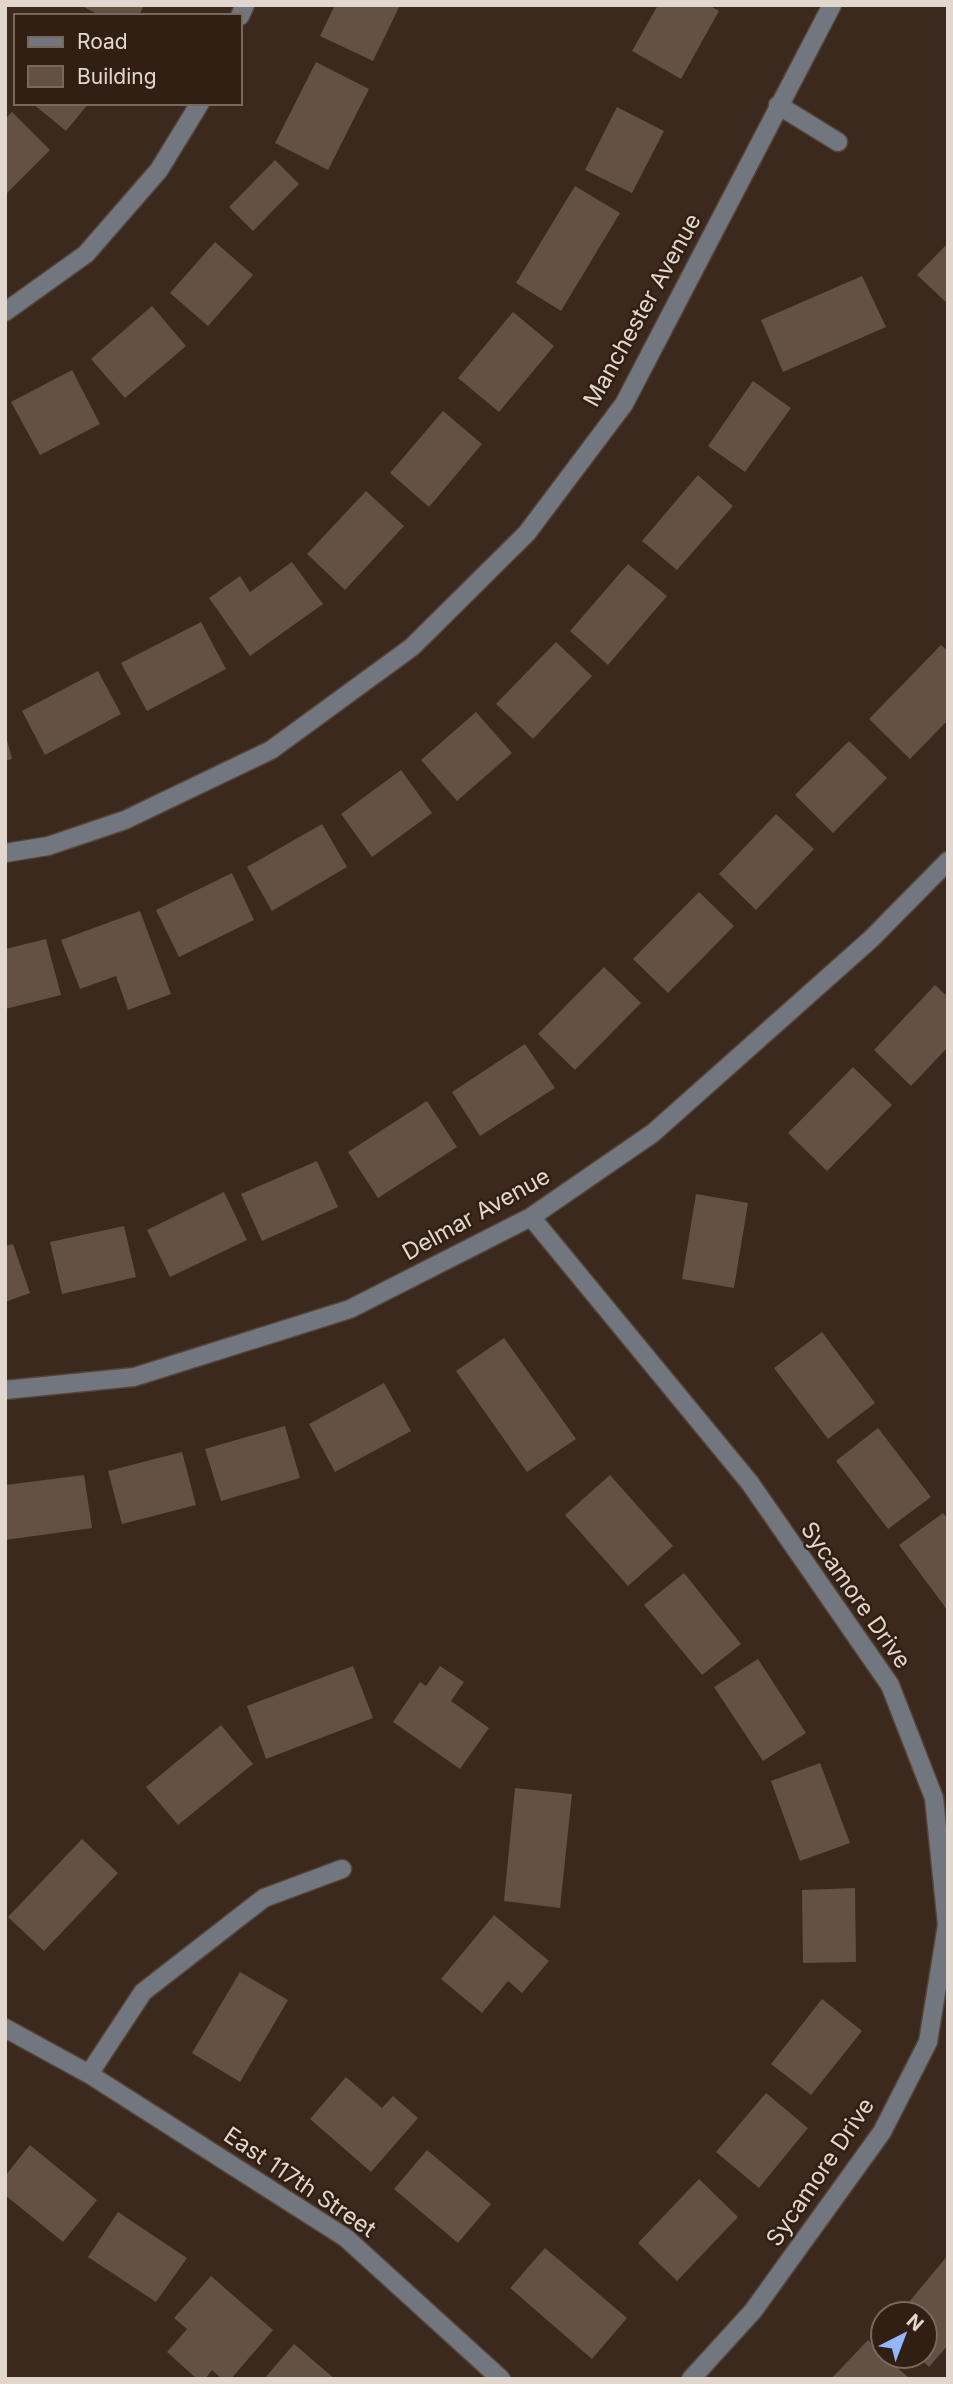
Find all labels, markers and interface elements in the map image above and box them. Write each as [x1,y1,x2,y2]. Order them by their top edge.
legend [14,14,242,105]
text: Road [77,29,128,54]
text: Building [77,64,157,89]
street label: Manchester Avenue [577,209,707,411]
street label: Delmar Avenue [397,1162,555,1266]
street label: Sycamore Drive [795,1516,917,1674]
street label: Sycamore Drive [760,2093,880,2251]
street label: East 117th Street [219,2121,382,2243]
north arrow [869,2300,939,2370]
text: N [902,2309,928,2336]

